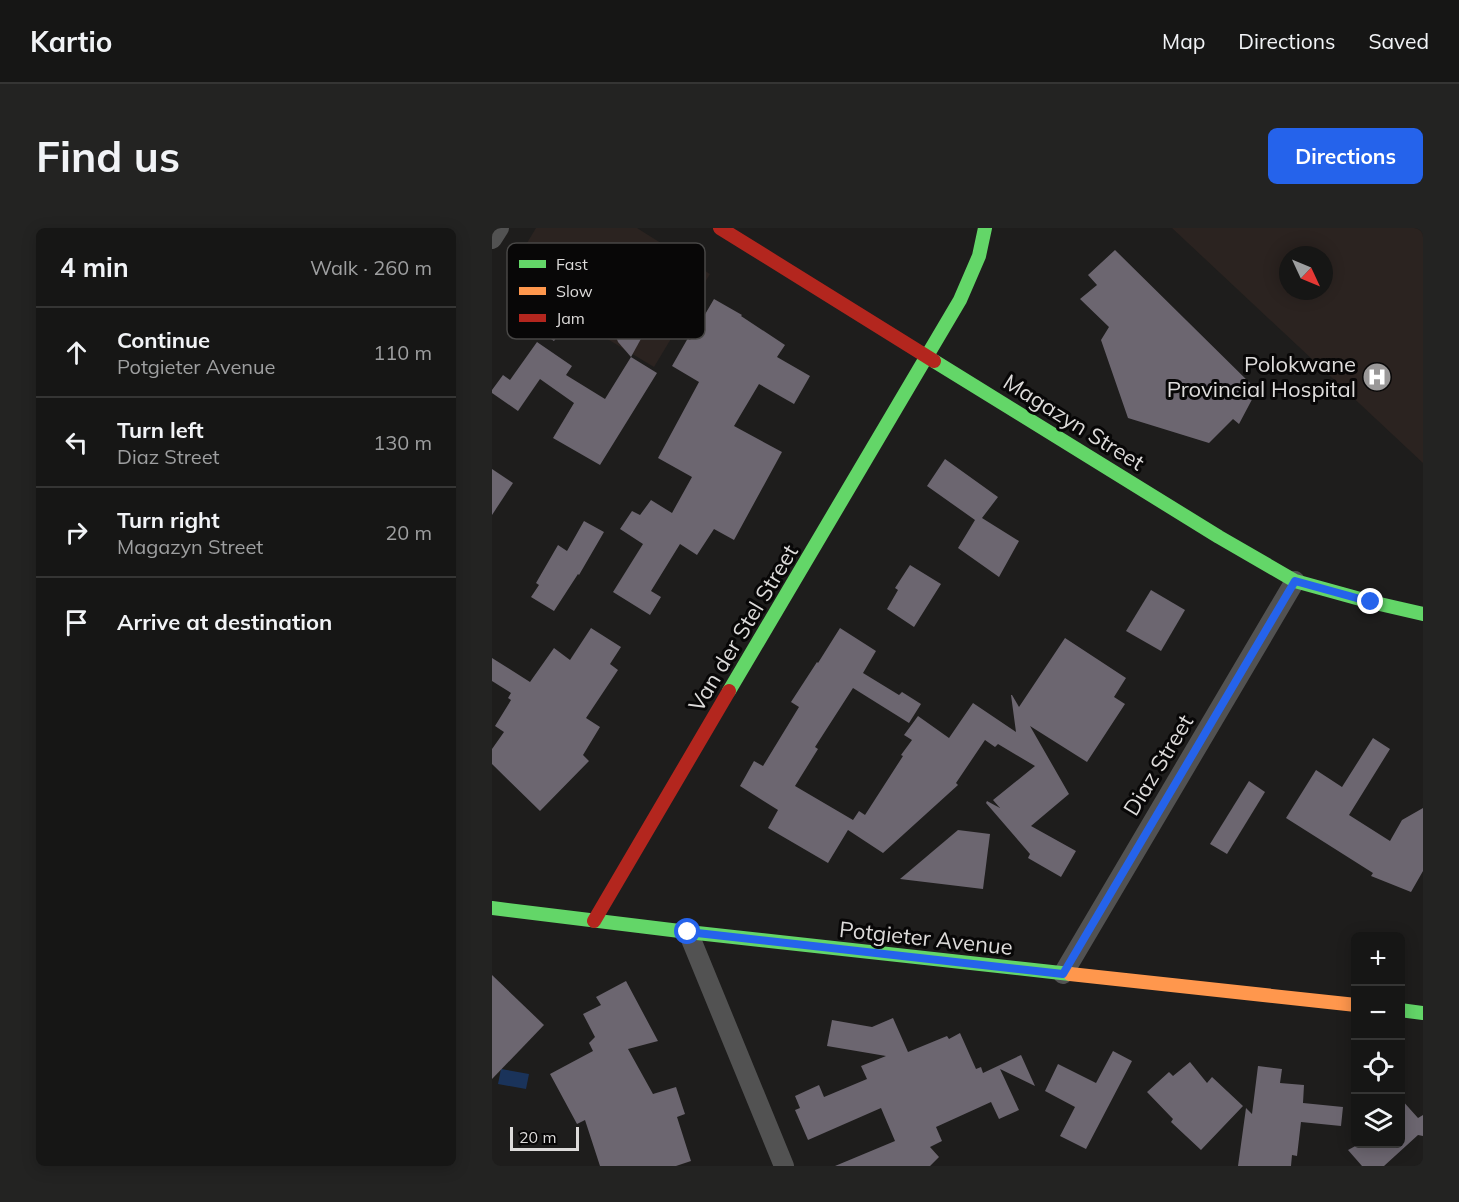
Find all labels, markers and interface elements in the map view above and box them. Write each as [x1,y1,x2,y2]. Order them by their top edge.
text: Kartio [30,24,112,59]
text: Map [1162,28,1205,54]
text: Directions [1238,28,1335,54]
text: Saved [1368,28,1429,54]
button: Directions [1268,128,1423,184]
text: Find us [36,130,180,183]
legend [507,243,705,339]
north arrow [1279,246,1333,300]
text: 4 min [60,251,129,284]
text: Fast [556,254,588,274]
text: Walk · 260 m [310,255,432,280]
text: Slow [556,281,593,301]
text: Jam [556,308,585,328]
text: Continue [117,326,210,354]
icon: ahead [60,336,93,369]
text: 110 m [373,340,432,365]
place label: Polokwane Provincial Hospital [1167,350,1356,403]
text: Potgieter Avenue [117,354,275,379]
hospital icon: Polokwane Provincial Hospital [1361,361,1393,393]
street label: Magazyn Street [998,367,1150,477]
text: Turn left [117,416,204,444]
icon: left [60,426,93,459]
text: 130 m [373,430,432,455]
text: Diaz Street [117,444,220,469]
text: Turn right [117,506,220,534]
icon: right [60,516,93,549]
text: 20 m [385,520,432,545]
text: Magazyn Street [117,534,263,559]
street label: Van der Stel Street [682,539,804,717]
route end [1357,588,1383,614]
icon: arrive [60,606,93,639]
text: Arrive at destination [117,608,332,636]
street label: Diaz Street [1117,709,1199,821]
street label: Potgieter Avenue [838,915,1014,961]
route start [674,918,700,944]
map controls [1351,932,1405,1148]
button: + [1351,932,1405,986]
button: − [1351,986,1405,1040]
button: locate [1351,1040,1405,1094]
button: layers [1351,1094,1405,1148]
scale bar [510,1124,579,1152]
text: 20 m [519,1127,556,1147]

